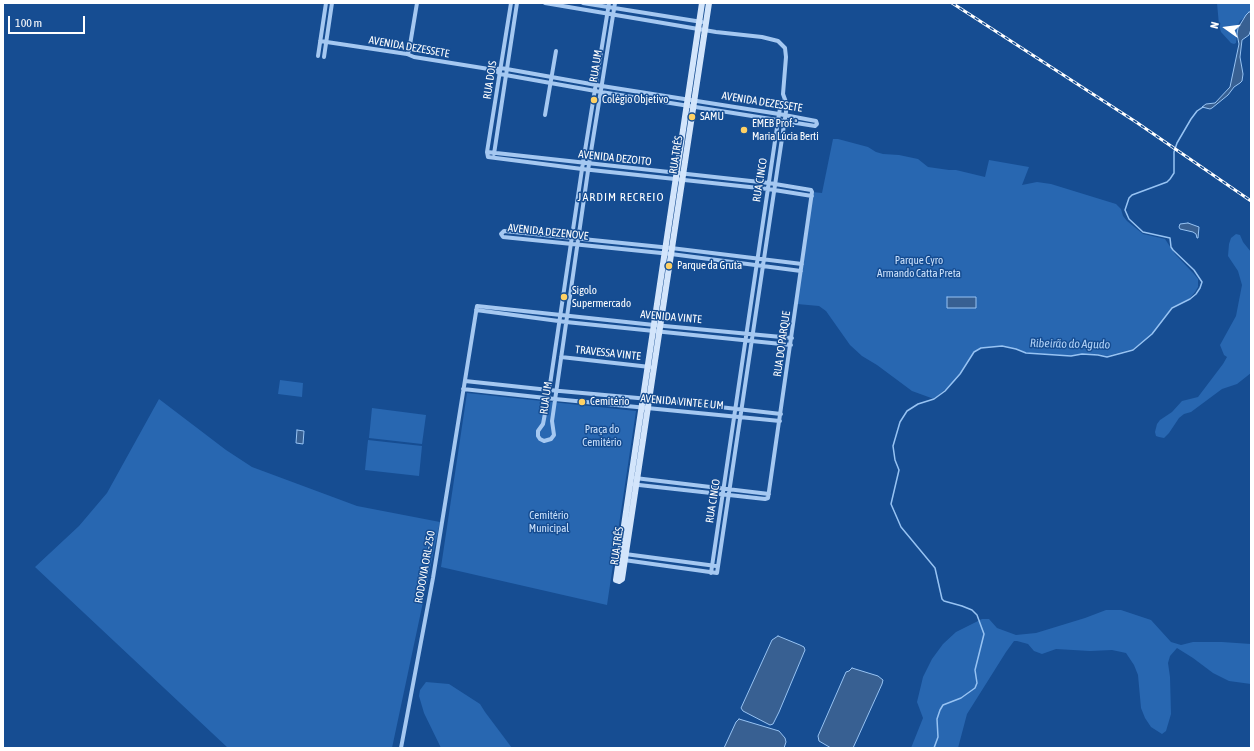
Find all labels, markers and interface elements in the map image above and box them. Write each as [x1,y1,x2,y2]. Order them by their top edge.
scale bar [10,8,87,34]
north arrow [1206,8,1246,48]
text: 100 m [15,16,42,30]
text: N [1208,20,1221,30]
street label: AVENIDA DEZESSETE [368,33,450,61]
street label: RUA UM [587,49,605,83]
street label: RUA DOIS [480,60,500,100]
street label: AVENIDA DEZESSETE [721,89,803,115]
place label: Colégio Objetivo [602,93,668,107]
marker: Colégio Objetivo [589,95,599,105]
place label: SAMU [700,110,724,124]
marker: SAMU [687,112,697,122]
place label: EMEB Prof.ª Maria Lúcia Berti [752,117,819,143]
marker: EMEB Prof.ª Maria Lúcia Berti [739,125,749,135]
street label: RUA TRÊS [666,135,686,175]
street label: AVENIDA DEZOITO [578,148,652,168]
street label: RUA CINCO [750,157,770,203]
district label: JARDIM RECREIO [578,190,664,204]
street label: AVENIDA DEZENOVE [507,221,589,243]
park label: Parque Cyro Armando Catta Preta [877,254,961,280]
place label: Parque da Gruta [677,259,742,273]
marker: Parque da Gruta [664,261,674,271]
place label: Sigolo Supermercado [572,284,631,310]
marker: Sigolo Supermercado [559,292,569,302]
street label: AVENIDA VINTE [640,308,702,326]
street label: RUA DO PARQUE [771,310,793,378]
water label: Ribeirão do Agudo [1030,336,1110,352]
street label: TRAVESSA VINTE [575,343,641,363]
street label: RUA UM [537,381,555,415]
street label: AVENIDA VINTE E UM [640,392,724,412]
place label: Cemitério [590,395,629,409]
marker: Cemitério [577,397,587,407]
park label: Praça do Cemitério [582,423,622,449]
street label: RUA CINCO [703,478,723,524]
park label: Cemitério Municipal [529,509,569,535]
street label: RUA TRÊS [608,526,626,566]
street label: RODOVIA ORL-250 [412,530,438,604]

